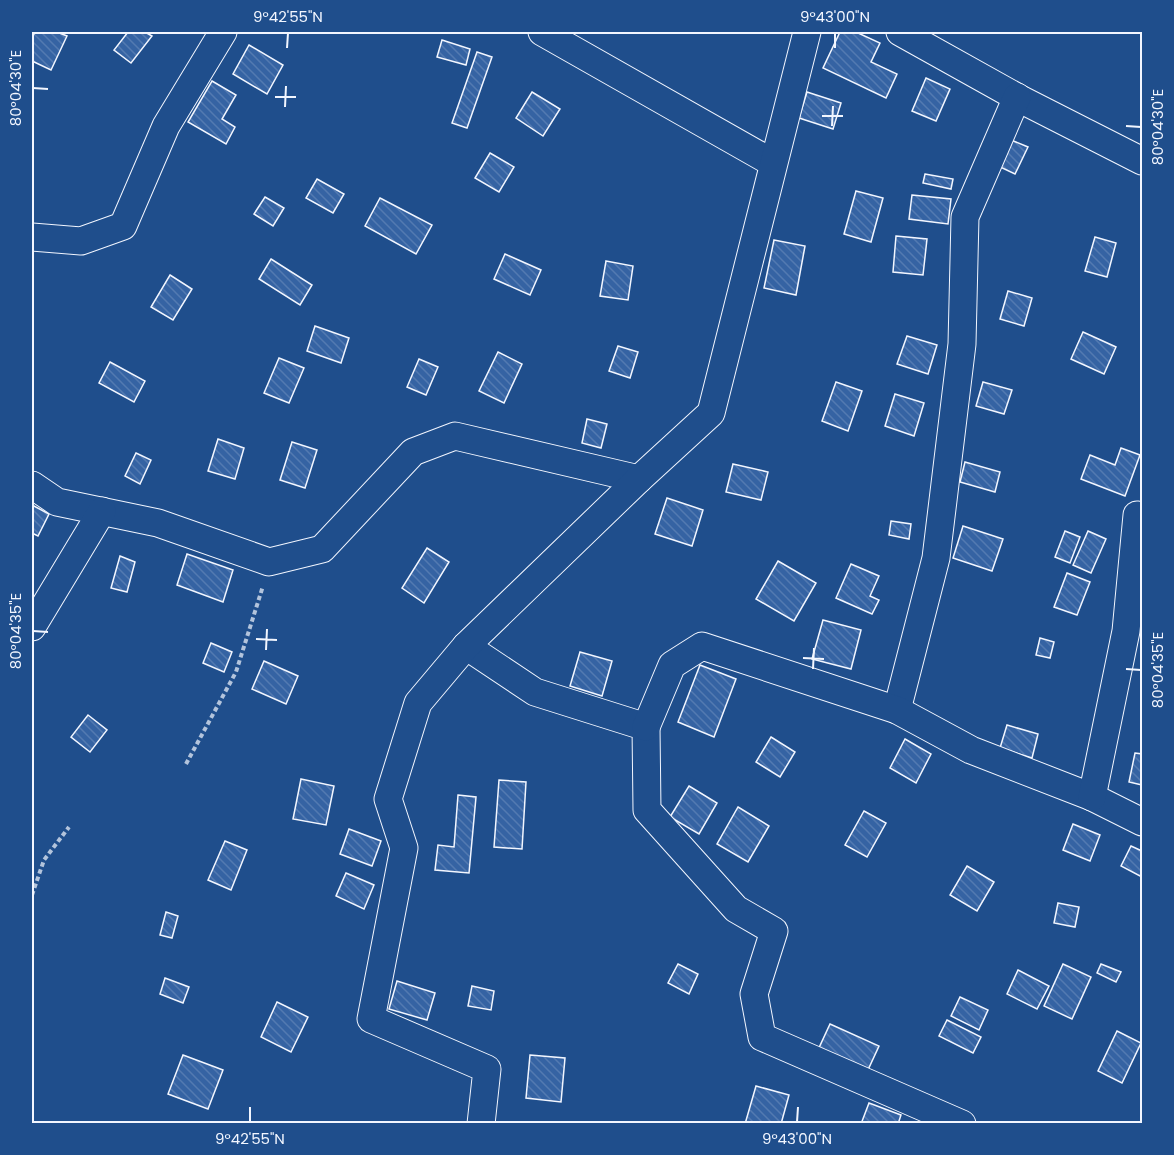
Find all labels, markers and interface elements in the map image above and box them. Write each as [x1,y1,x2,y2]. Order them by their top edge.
text: 9°42'55"N [253,6,323,27]
text: 9°43'00"N [800,6,870,27]
text: 80°04'30"E [5,50,26,126]
text: 80°04'30"E [1147,89,1168,165]
text: 80°04'35"E [5,593,26,669]
text: 80°04'35"E [1147,632,1168,708]
text: 9°42'55"N [215,1128,285,1149]
text: 9°43'00"N [762,1128,832,1149]

